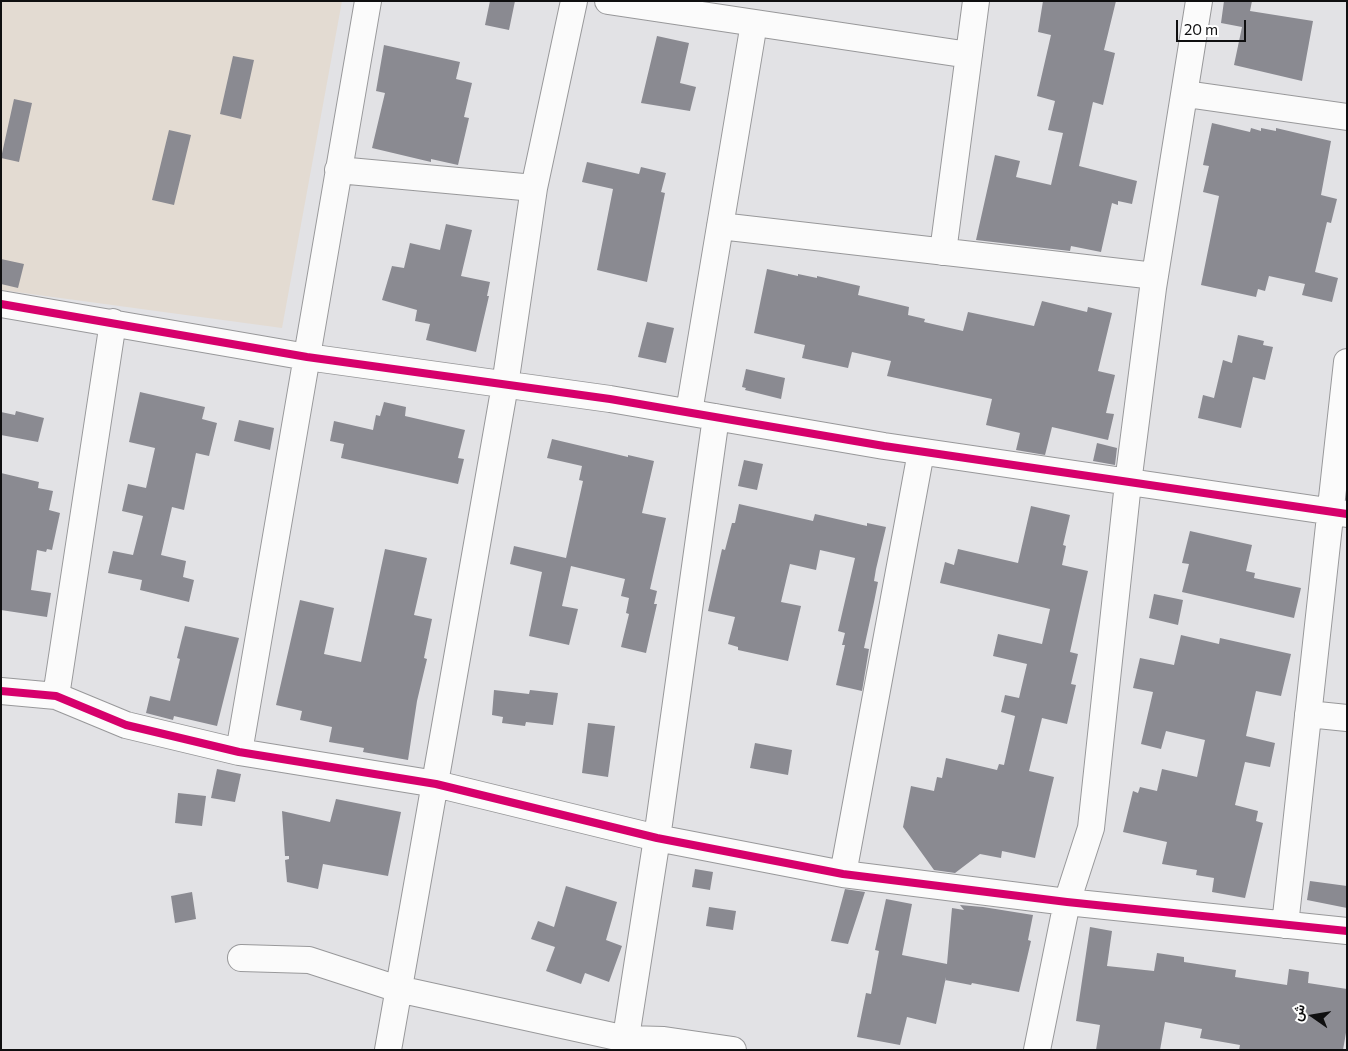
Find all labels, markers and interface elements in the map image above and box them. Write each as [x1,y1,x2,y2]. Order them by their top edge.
scale bar [1178,10,1248,42]
text: 20 m [1184,20,1218,38]
north arrow [1288,991,1338,1041]
text: ش [1288,1002,1308,1023]

